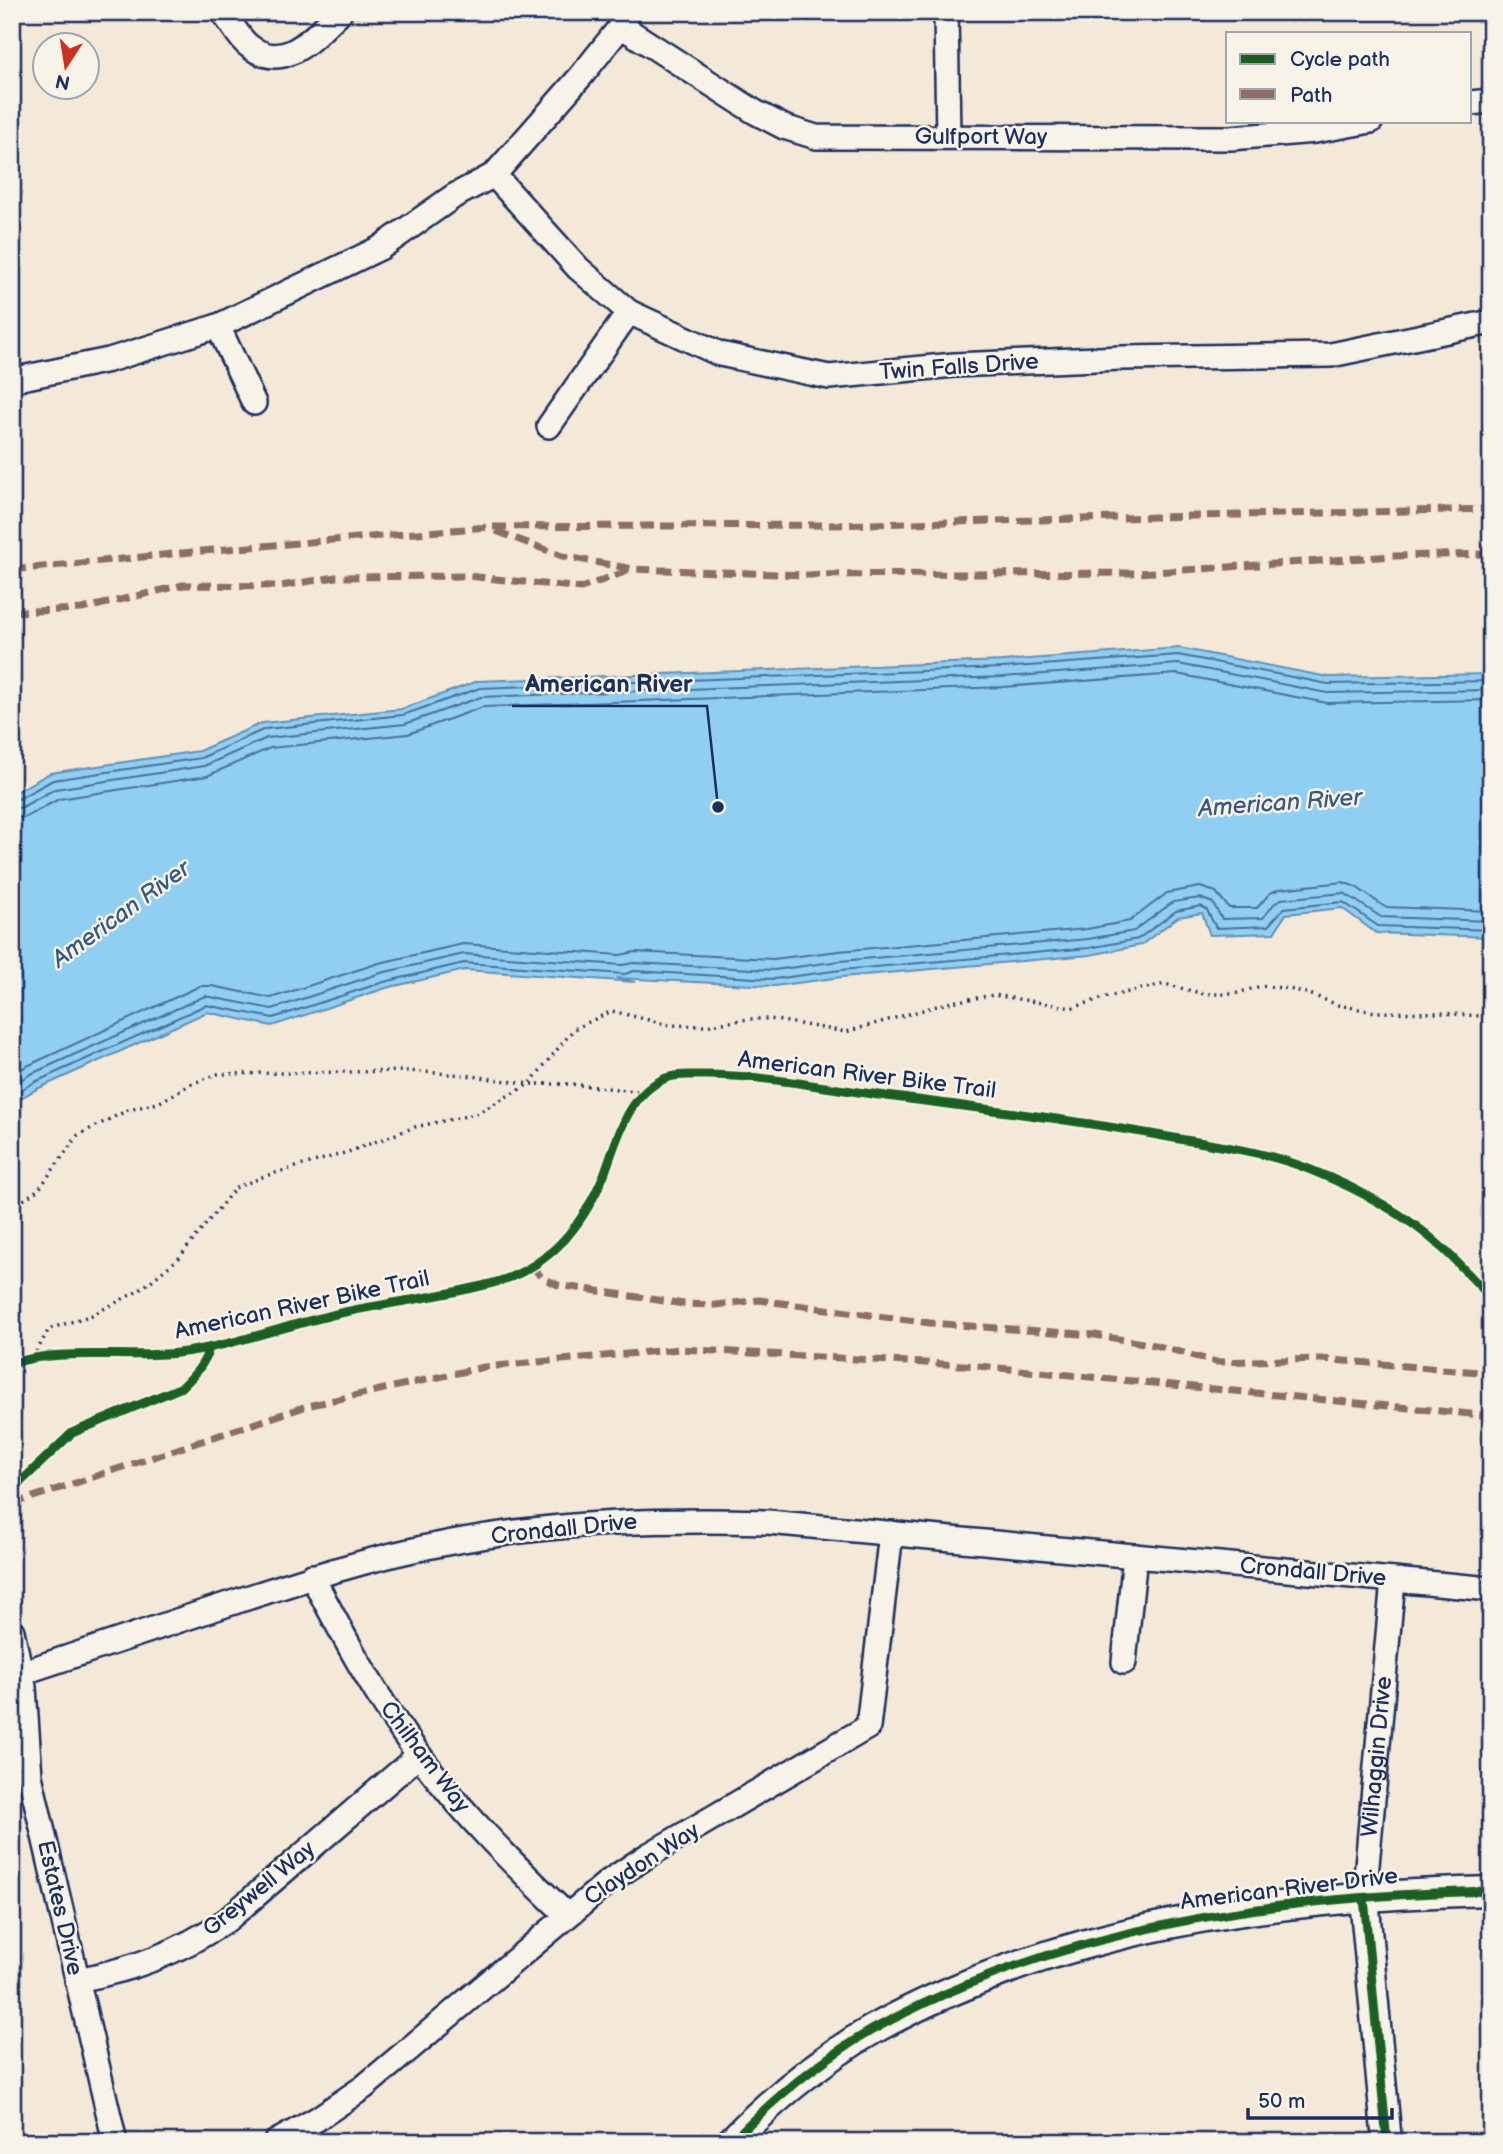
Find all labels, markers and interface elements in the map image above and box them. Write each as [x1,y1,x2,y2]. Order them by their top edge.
north arrow [32,32,102,102]
legend [1226,32,1472,122]
text: Cycle path [1290,47,1390,72]
text: N [53,68,72,94]
text: Path [1290,83,1332,108]
street label: Gulfport Way [915,123,1048,151]
street label: Twin Falls Drive [878,347,1040,387]
callout: American River [512,661,707,706]
text: American River [524,670,693,699]
water label: American River [1196,783,1365,823]
water label: American River [45,853,198,975]
street label: American River Bike Trail [736,1045,998,1105]
street label: American River Bike Trail [172,1264,432,1346]
street label: Crondall Drive [489,1507,639,1551]
street label: Crondall Drive [1239,1552,1387,1592]
street label: Wilhaggin Drive [1356,1675,1398,1838]
street label: Chilham Way [374,1696,476,1819]
street label: Claydon Way [579,1816,705,1912]
street label: Greywell Way [197,1835,321,1943]
street label: Estates Drive [31,1838,89,1978]
street label: American River Drive [1179,1862,1399,1916]
scale bar [1248,2077,1391,2121]
text: 50 m [1258,2089,1305,2114]

